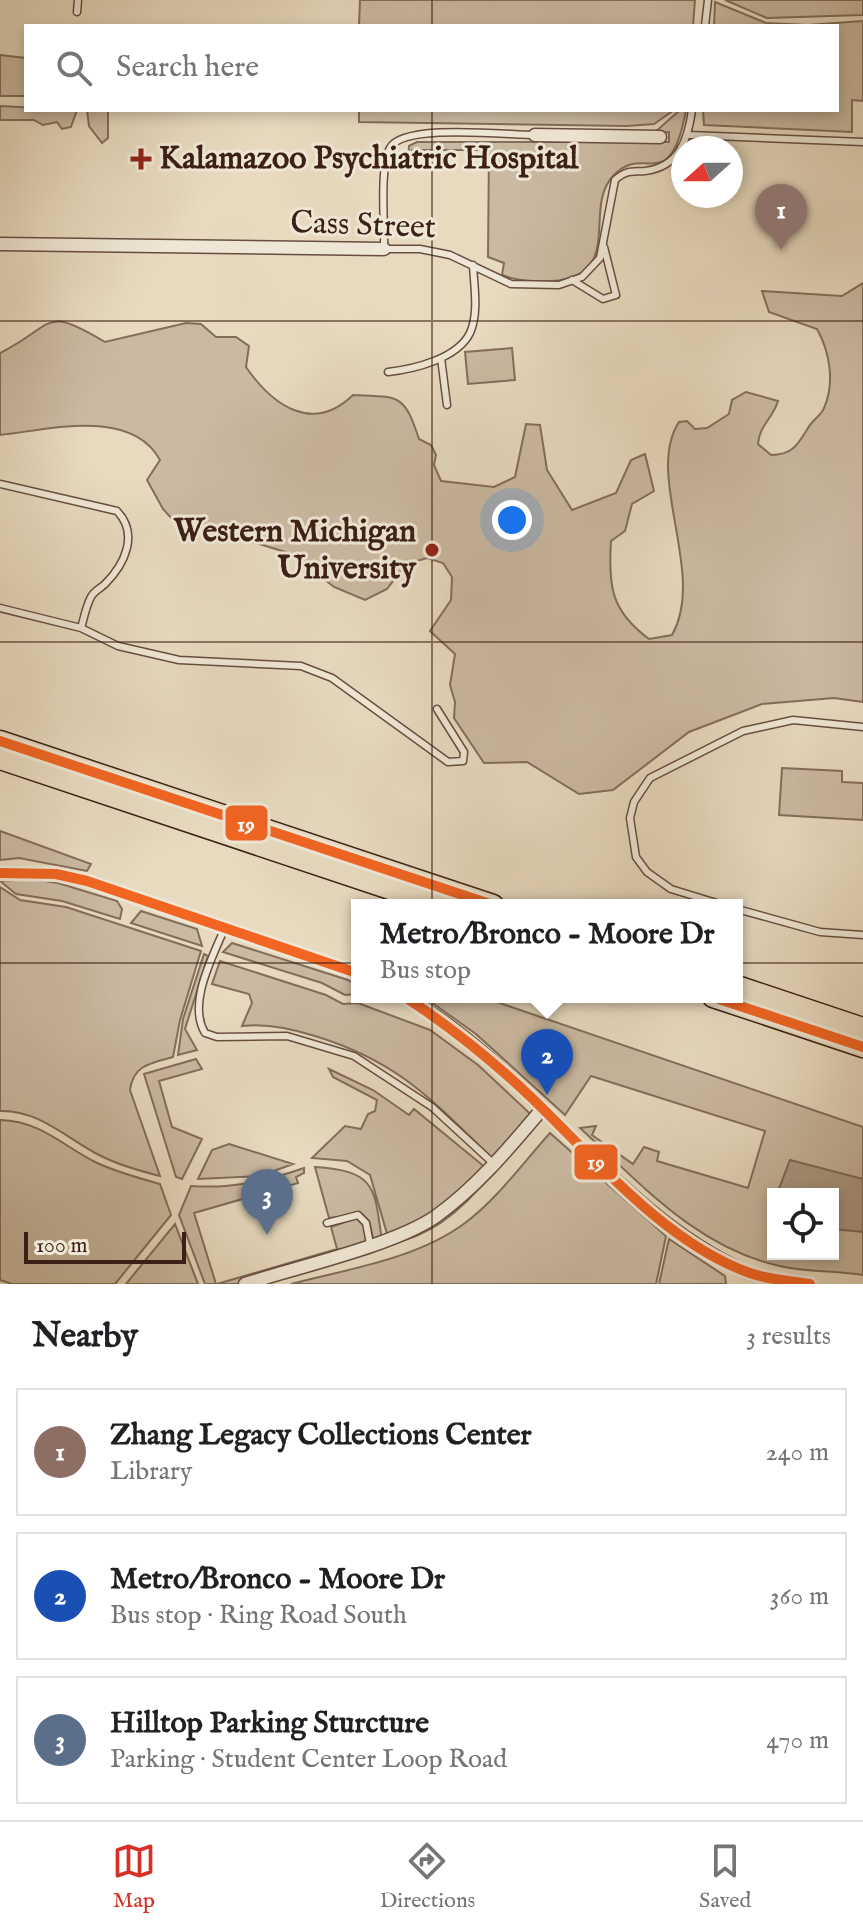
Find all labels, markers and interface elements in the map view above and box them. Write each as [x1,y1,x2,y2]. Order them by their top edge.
search box [24,24,839,112]
icon: search [52,46,96,90]
text: Search here [116,49,259,87]
north arrow [671,136,743,208]
place label: Kalamazoo Psychiatric Hospital [159,139,579,180]
marker: Kalamazoo Psychiatric Hospital [130,148,152,170]
pin: 1 [755,184,807,250]
street label: Cass Street [289,203,437,249]
your location [492,500,532,540]
place label: Western Michigan University [173,512,417,590]
marker: Western Michigan University [423,541,441,559]
line badge: 19 [224,804,269,842]
text: 19 [237,811,255,839]
popup [351,899,743,1003]
text: Metro/Bronco - Moore Dr [380,916,715,954]
text: Bus stop [380,954,471,987]
pin: 2 [521,1029,573,1095]
line badge: 19 [573,1143,619,1181]
text: 19 [587,1149,605,1177]
pin: 3 [241,1169,293,1235]
map controls [767,1188,839,1260]
button: locate [767,1188,839,1260]
scale bar [24,1228,186,1264]
text: 100 m [36,1232,88,1260]
text: Nearby [32,1315,138,1358]
text: 3 results [746,1320,831,1353]
text: Zhang Legacy Collections Center [110,1417,532,1455]
text: 1 [55,1436,65,1469]
text: 240 m [766,1436,829,1469]
text: Library [110,1455,192,1488]
text: Metro/Bronco - Moore Dr [110,1561,445,1599]
text: 2 [54,1580,66,1613]
text: 360 m [770,1580,829,1613]
text: Bus stop · Ring Road South [110,1599,407,1632]
text: Hilltop Parking Sturcture [110,1705,429,1743]
text: 3 [55,1724,65,1757]
text: 470 m [766,1724,829,1757]
text: Parking · Student Center Loop Road [110,1743,507,1776]
tab: Map [112,1839,156,1915]
tab: Directions [380,1839,475,1915]
tab: Saved [699,1839,751,1915]

